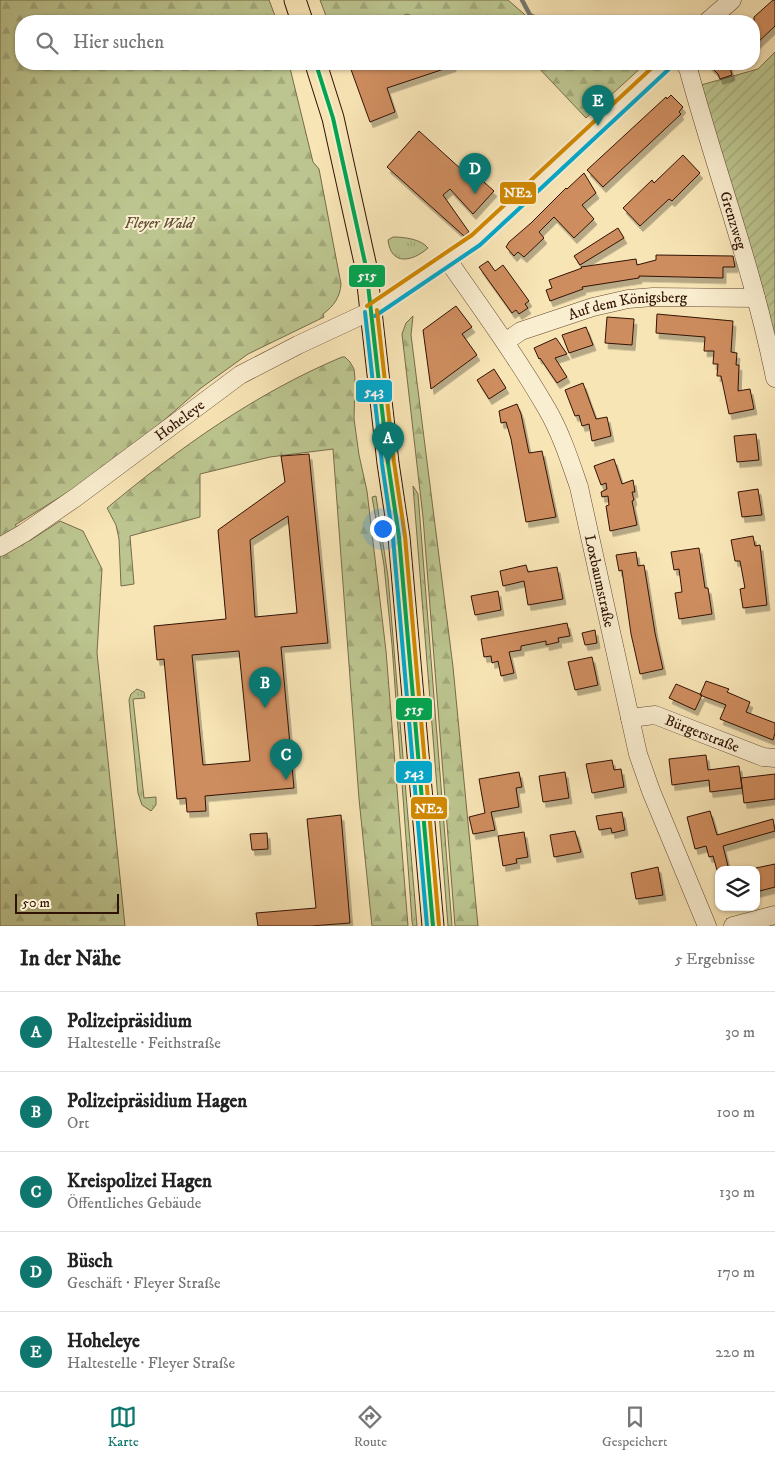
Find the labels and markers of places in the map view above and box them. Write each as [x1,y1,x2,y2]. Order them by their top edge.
pin: E [582,85,614,126]
pin: D [459,153,491,194]
pin: A [372,422,404,463]
pin: B [249,667,281,708]
pin: C [270,739,302,780]

